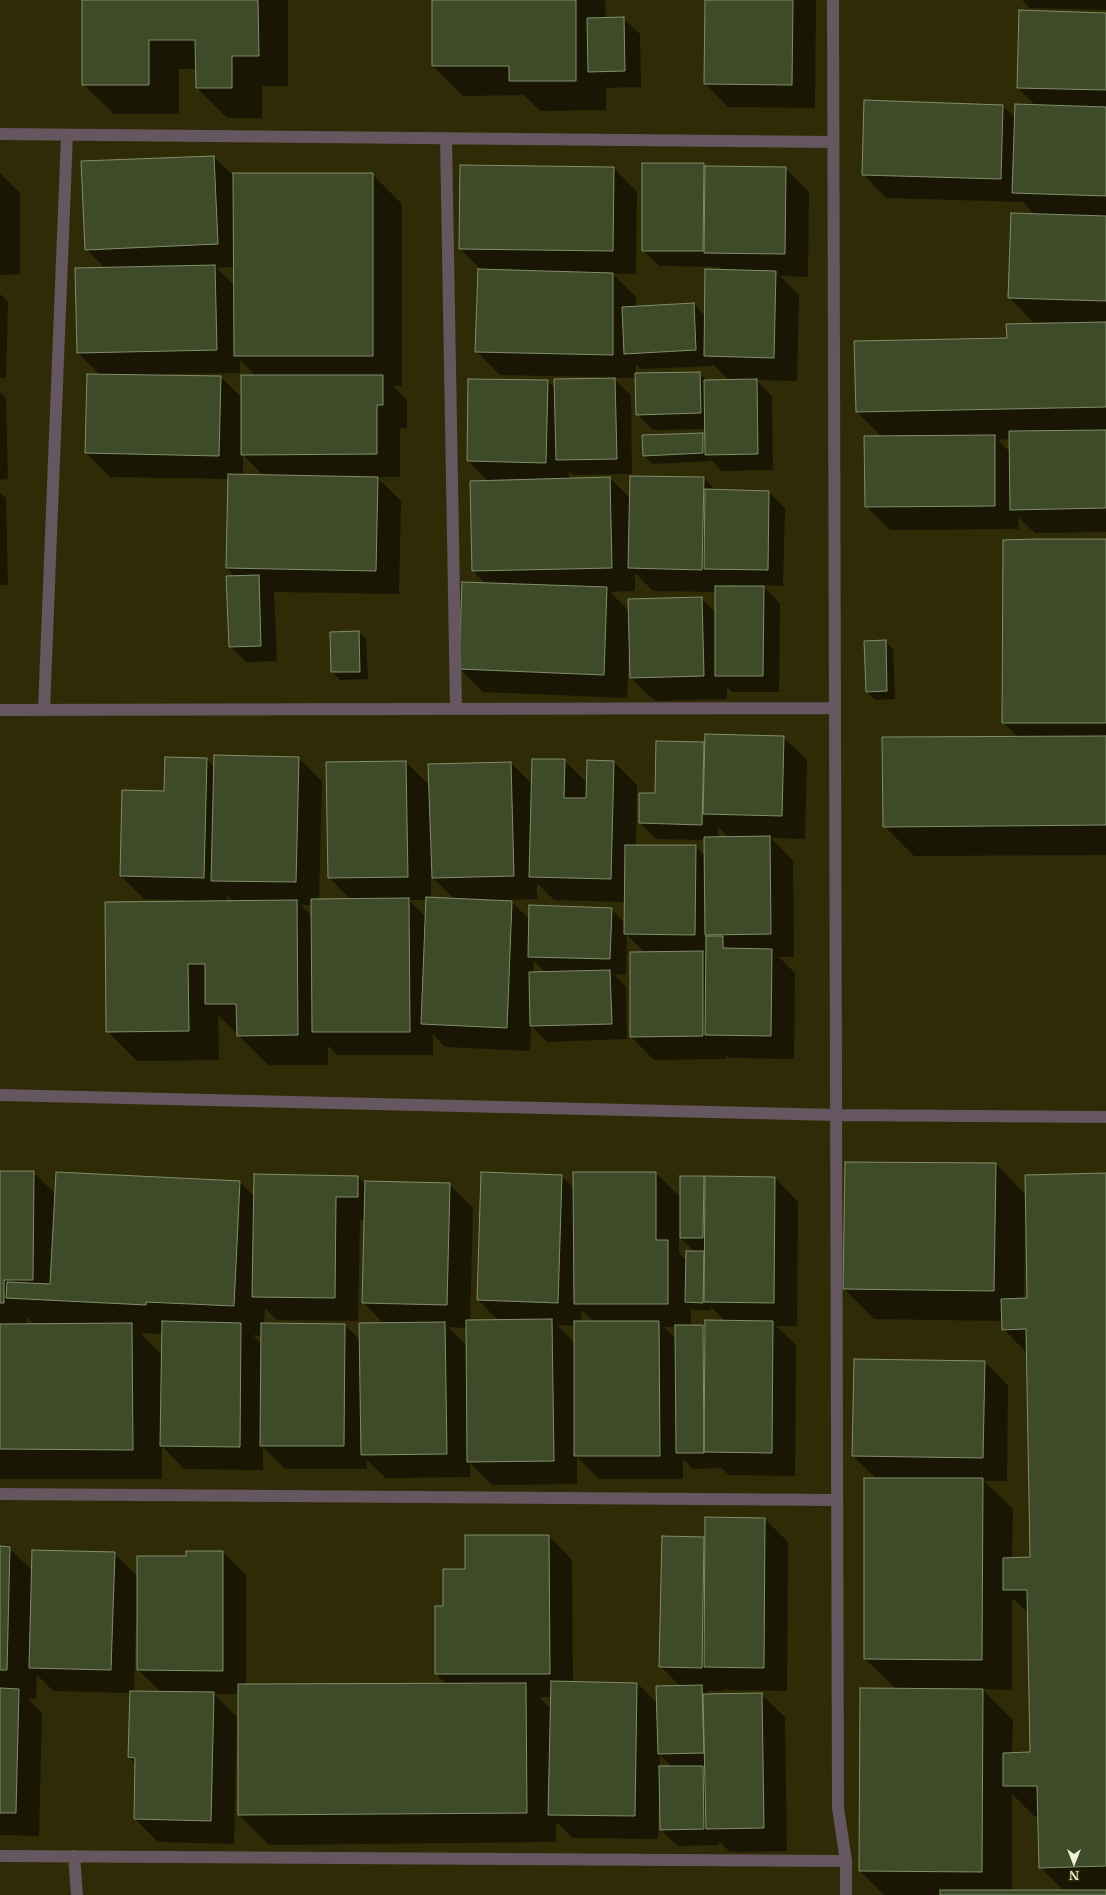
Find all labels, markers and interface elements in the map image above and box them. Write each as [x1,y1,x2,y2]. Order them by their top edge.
north arrow [1054,1843,1094,1883]
text: N [1069,1868,1079,1882]

